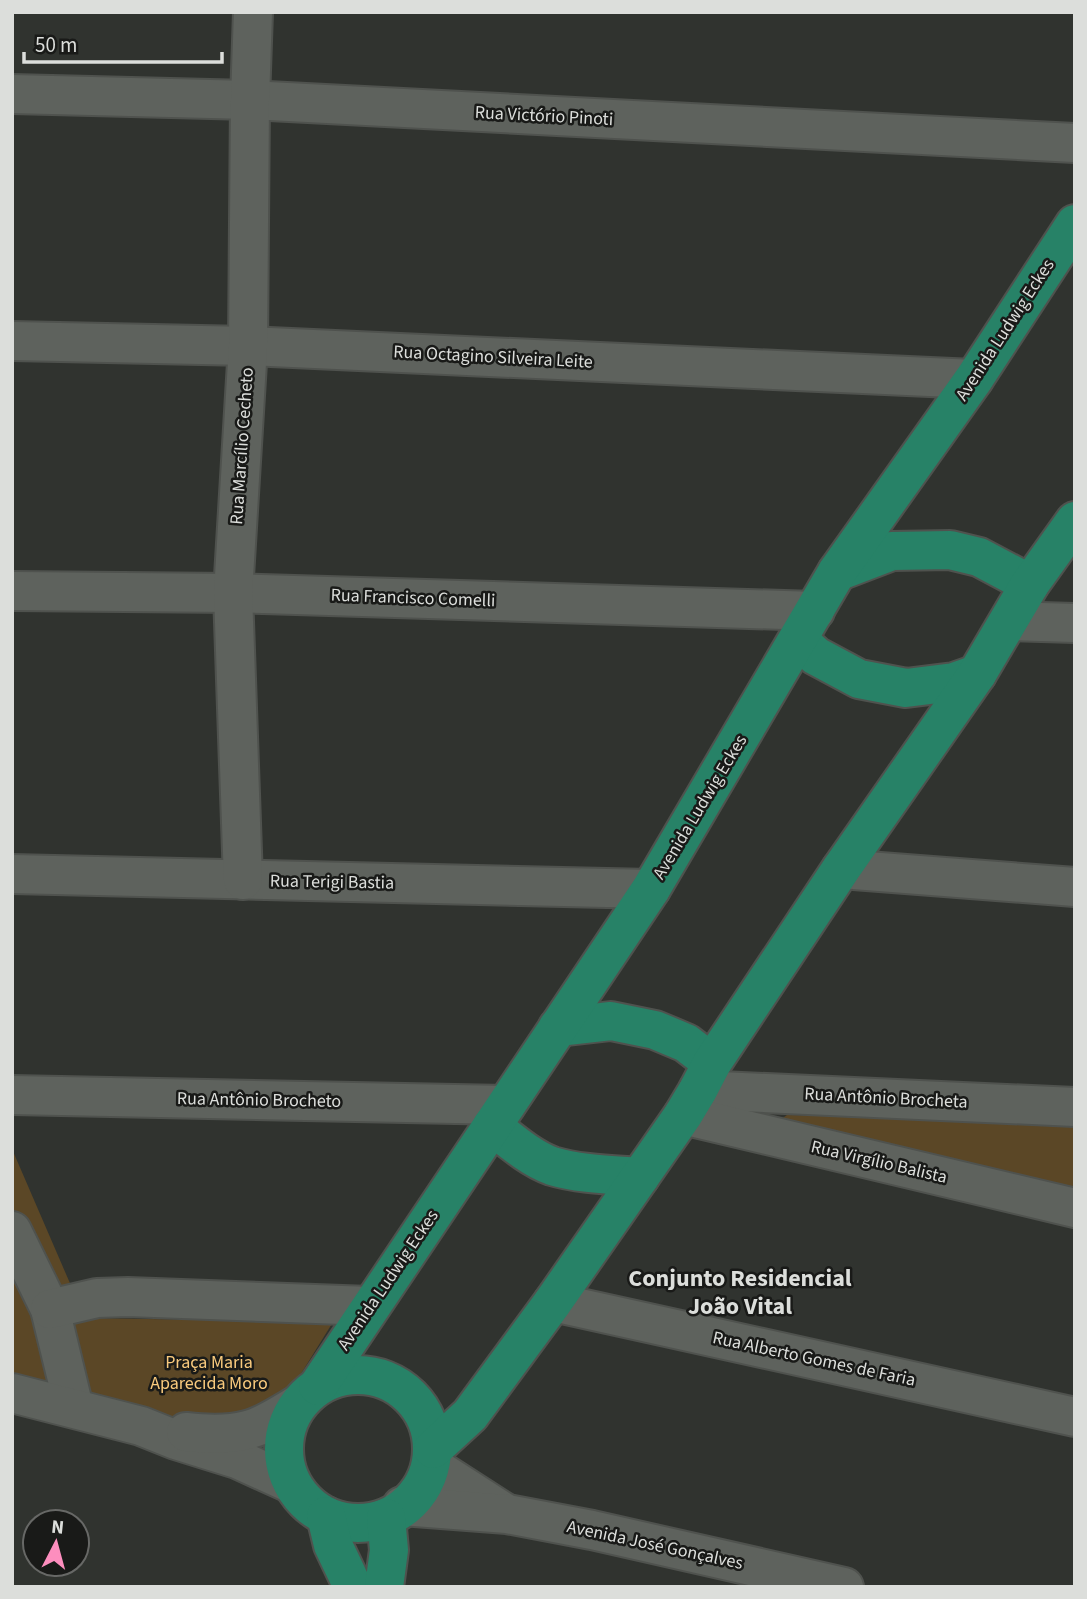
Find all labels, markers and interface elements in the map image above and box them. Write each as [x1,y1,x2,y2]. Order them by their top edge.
scale bar [24,21,222,65]
text: 50 m [35,30,77,60]
street label: Rua Victório Pinoti [474,100,614,132]
street label: Avenida Ludwig Eckes [950,254,1060,406]
street label: Rua Octagino Silveira Leite [393,339,593,375]
street label: Rua Marcílio Cecheto [224,367,260,525]
street label: Rua Francisco Comelli [330,583,496,613]
street label: Avenida Ludwig Eckes [647,730,753,884]
street label: Rua Terigi Bastia [270,868,394,896]
street label: Rua Antônio Brocheta [804,1081,968,1115]
street label: Rua Antônio Brocheto [177,1086,341,1114]
street label: Rua Virgílio Balista [808,1134,950,1190]
street label: Avenida Ludwig Eckes [332,1205,444,1355]
district label: Conjunto Residencial João Vital [628,1261,852,1324]
street label: Rua Alberto Gomes de Faria [710,1325,918,1393]
park label: Praça Maria Aparecida Moro [150,1350,268,1396]
north arrow [21,1508,91,1578]
text: N [50,1513,65,1542]
street label: Avenida José Gonçalves [565,1514,745,1576]

